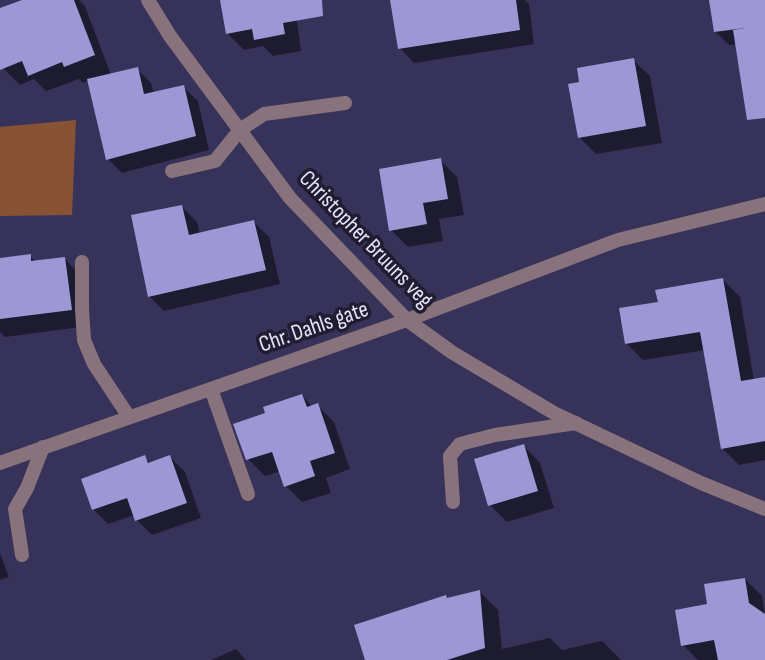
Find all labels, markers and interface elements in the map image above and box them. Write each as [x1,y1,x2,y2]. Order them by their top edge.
street label: Christopher Bruuns veg [292,166,438,314]
street label: Chr. Dahls gate [256,296,372,360]

